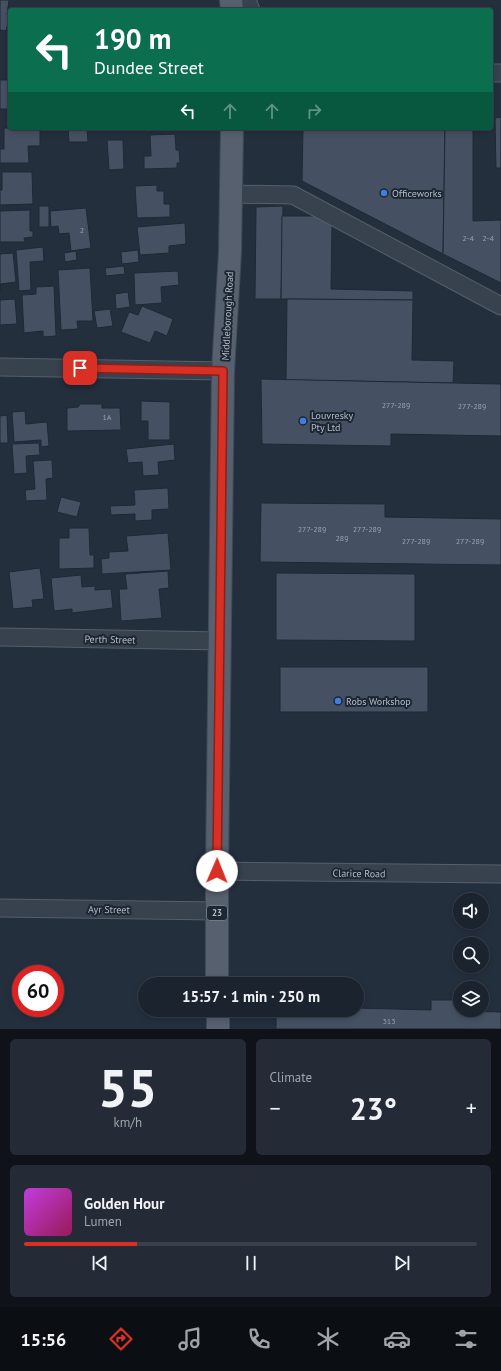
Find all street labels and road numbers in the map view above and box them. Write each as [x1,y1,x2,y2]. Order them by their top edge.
street label: Middleborough Road [219,271,236,361]
street label: Perth Street [84,633,136,646]
street label: Clarice Road [332,867,386,880]
street label: Ayr Street [88,903,131,916]
road number: 23 [207,906,227,920]

